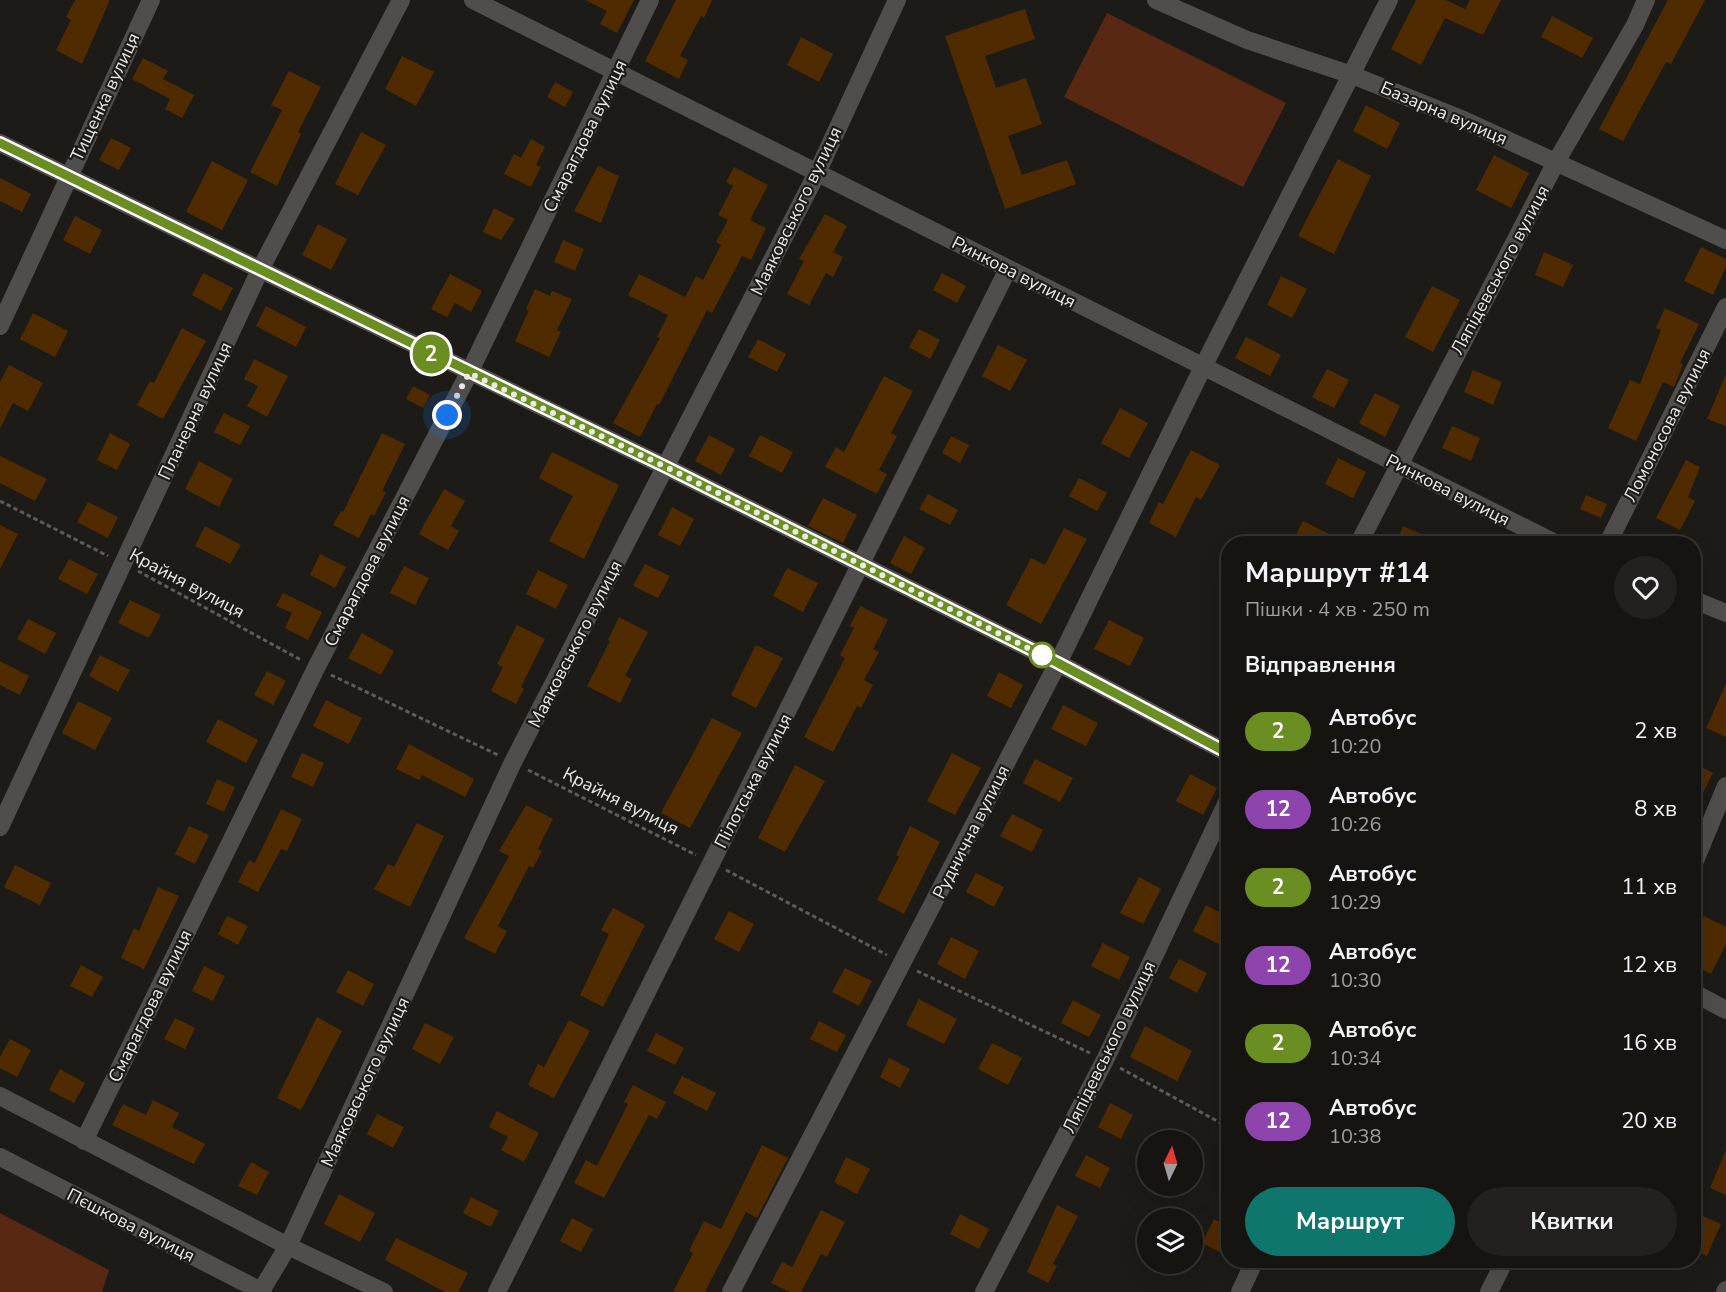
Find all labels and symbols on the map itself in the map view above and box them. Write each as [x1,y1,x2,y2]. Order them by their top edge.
street label: Тищенка вулиця [65,29,145,165]
street label: Смарагдова вулиця [538,56,632,216]
street label: Базарна вулиця [1377,75,1511,151]
street label: Маяковського вулиця [745,123,847,299]
street label: Ляпідевського вулиця [1445,181,1555,359]
street label: Ринкова вулиця [948,230,1080,314]
line badge: 2 [412,334,450,374]
street label: Планерна вулиця [153,338,237,484]
street label: Ломоносова вулиця [1618,344,1716,506]
your location [432,400,462,430]
street label: Ринкова вулиця [1382,448,1514,532]
street label: Смарагдова вулиця [318,491,416,651]
street label: Крайня вулиця [125,543,249,623]
street label: Маяковського вулиця [522,556,628,732]
unlabelled marker [1029,642,1055,668]
street label: Пілотська вулиця [709,709,797,853]
street label: Крайня вулиця [559,761,683,841]
street label: Руднична вулиця [927,761,1015,903]
street label: Смарагдова вулиця [103,926,197,1086]
street label: Ляпідевського вулиця [1057,957,1161,1137]
street label: Маяковського вулиця [315,993,415,1171]
north arrow [1137,1130,1203,1196]
street label: Пєшкова вулиця [63,1182,199,1268]

